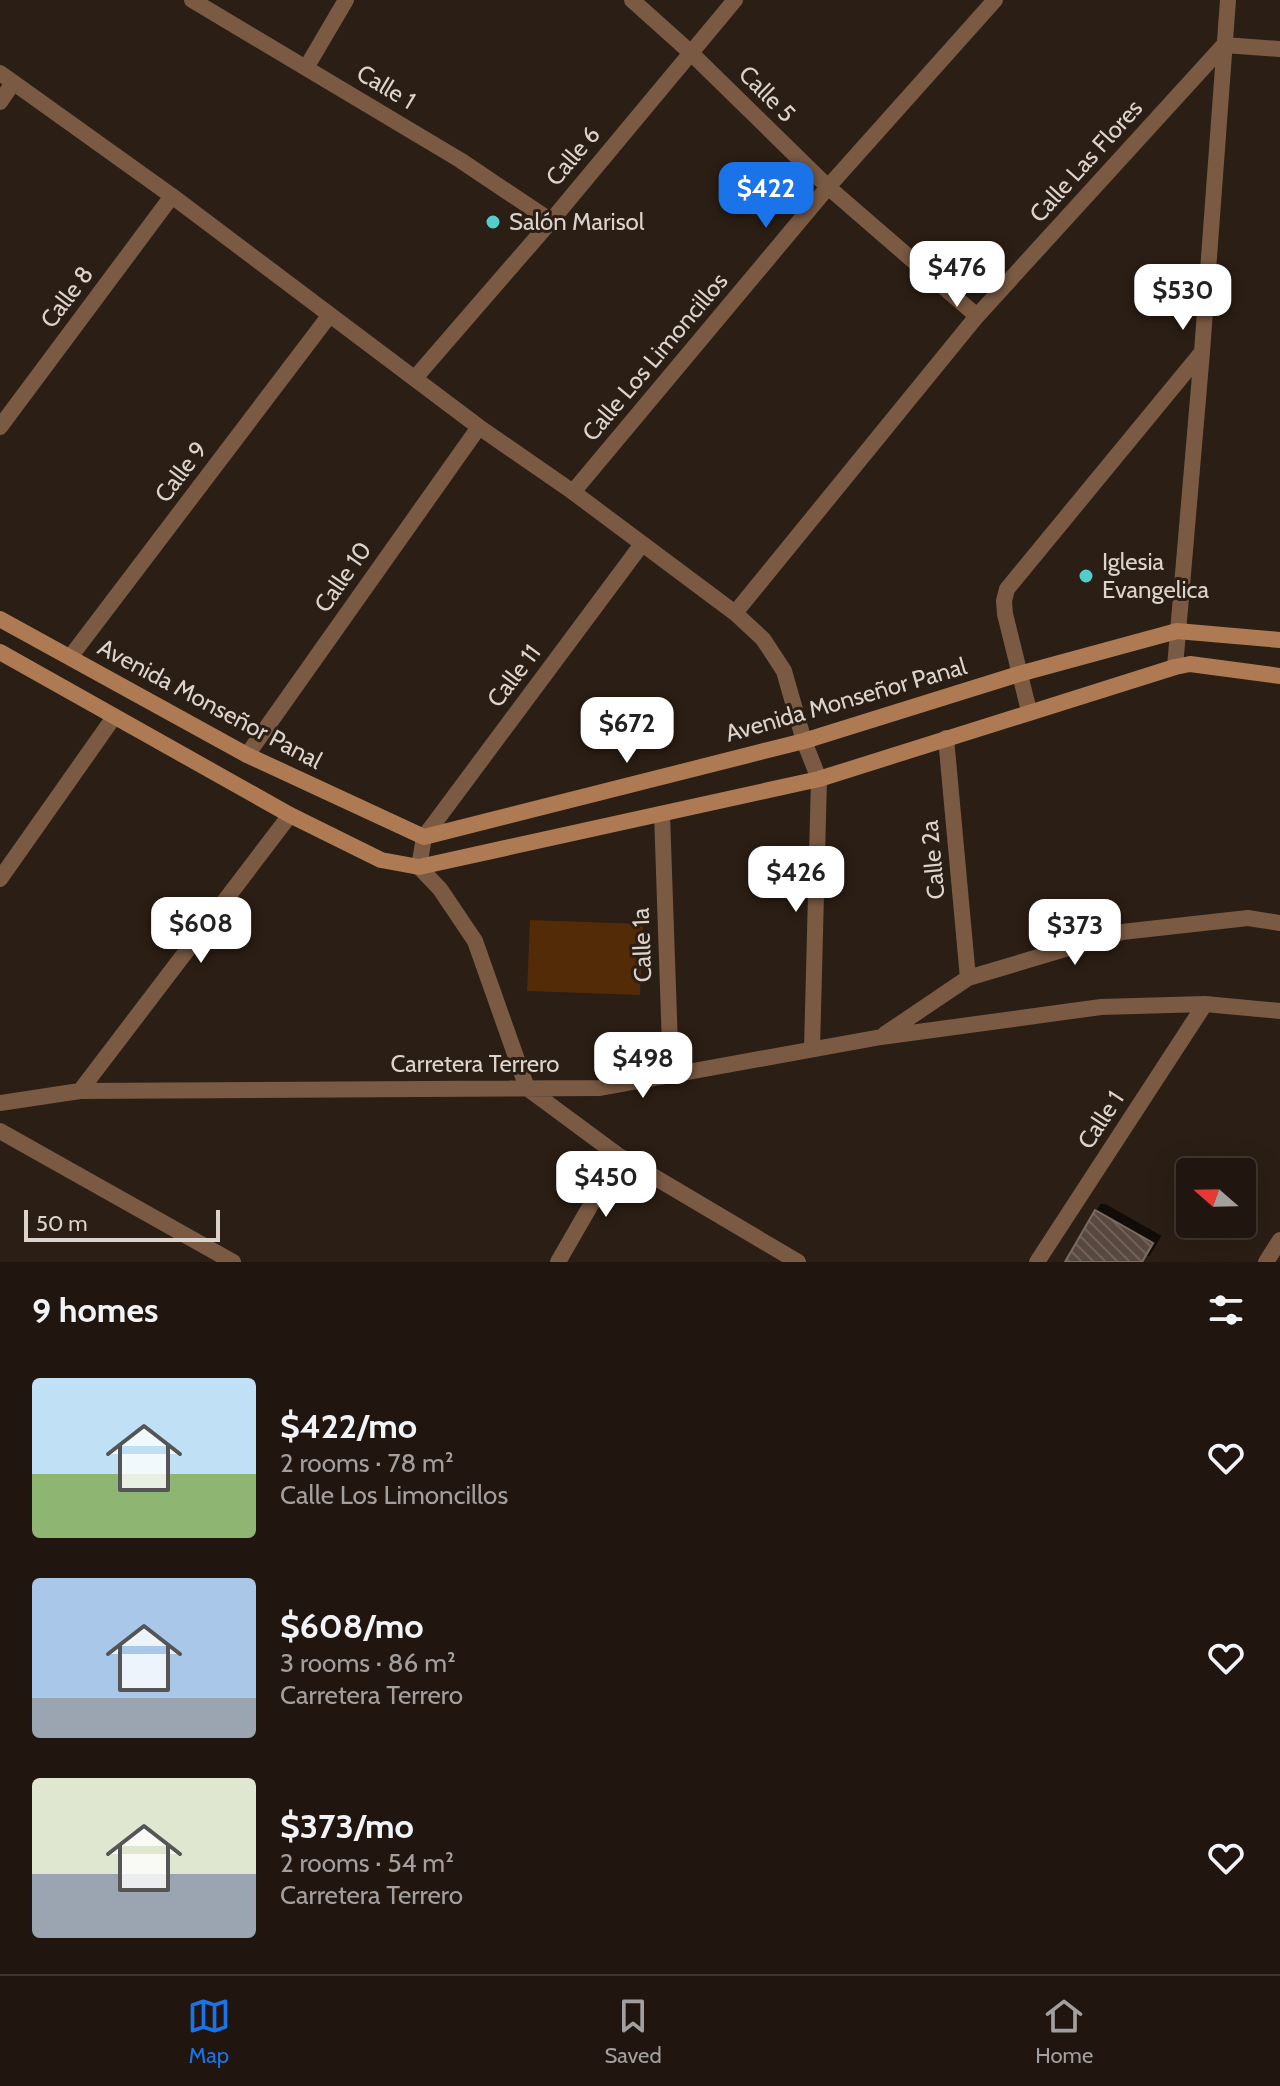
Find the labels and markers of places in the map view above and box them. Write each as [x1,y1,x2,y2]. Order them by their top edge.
pin: $422 [719,162,813,230]
place label: Salón Marisol [509,207,645,236]
marker: Salón Marisol [484,213,502,231]
pin: $476 [910,241,1004,309]
pin: $530 [1136,264,1230,332]
place label: Iglesia Evangelica [1102,547,1209,604]
marker: Iglesia Evangelica [1077,567,1095,585]
pin: $672 [580,697,674,765]
pin: $426 [749,846,843,914]
pin: $608 [154,897,248,965]
pin: $373 [1028,899,1122,967]
pin: $498 [596,1032,690,1100]
pin: $450 [559,1151,653,1219]

